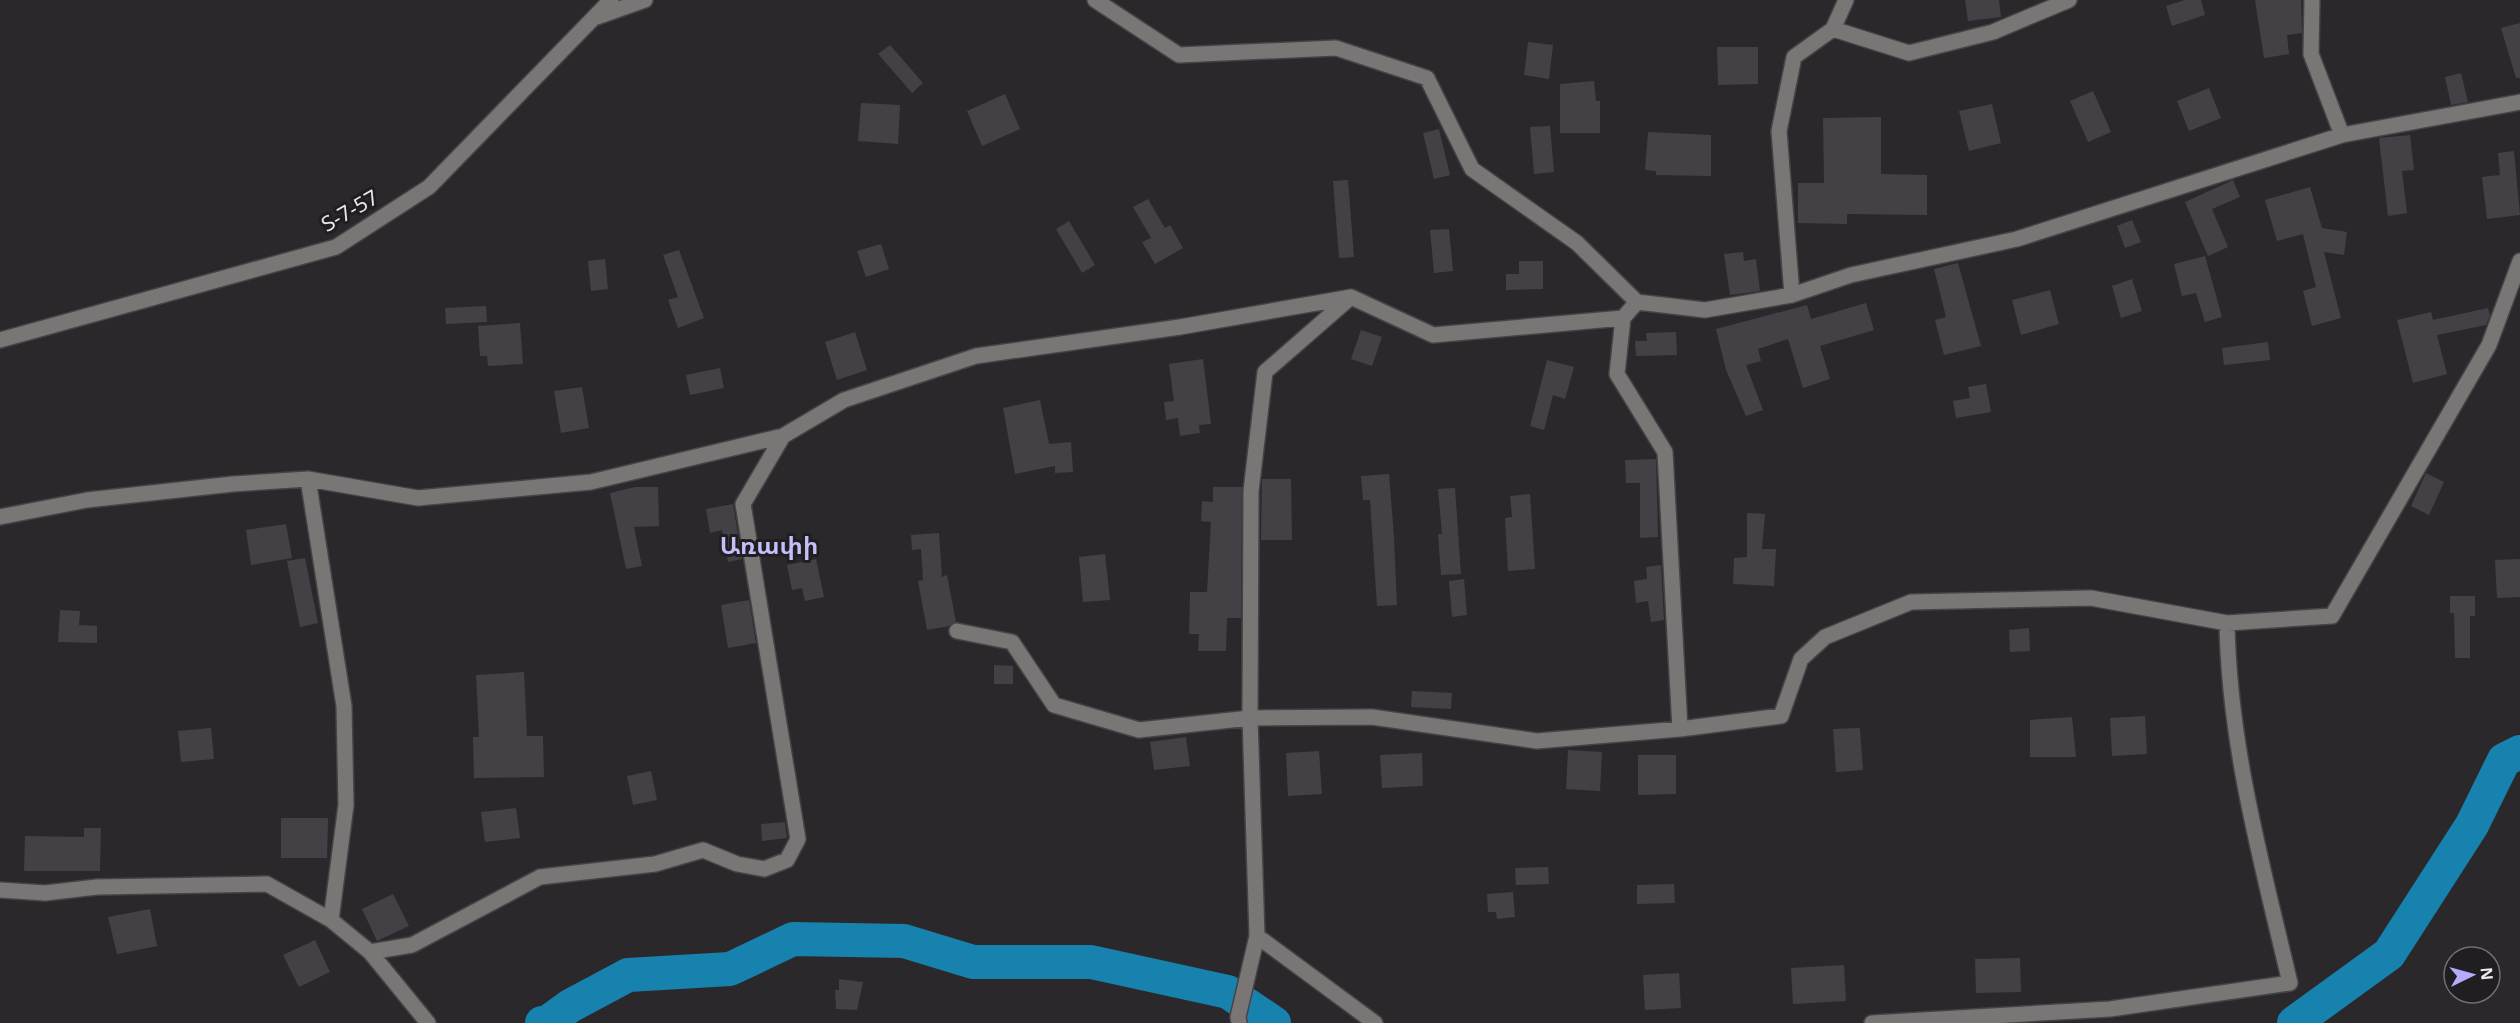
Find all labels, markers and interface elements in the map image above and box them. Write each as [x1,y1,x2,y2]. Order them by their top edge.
street label: Տ-7-57 [316,183,383,238]
district label: Առափի [720,528,818,561]
north arrow [2442,945,2502,1005]
text: N [2475,966,2498,981]

